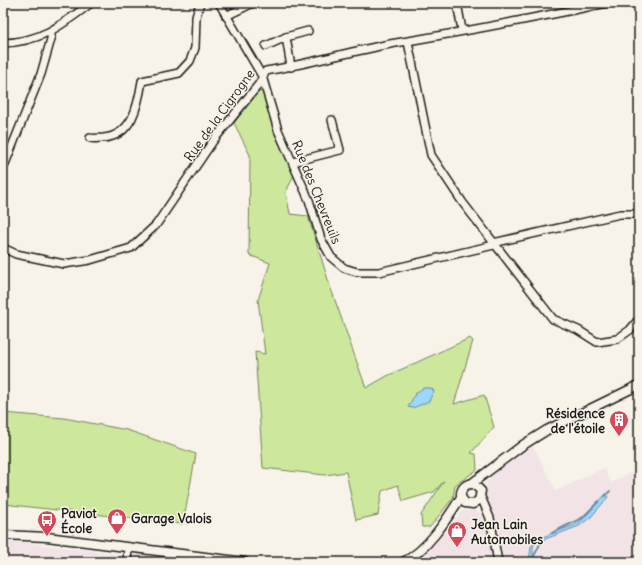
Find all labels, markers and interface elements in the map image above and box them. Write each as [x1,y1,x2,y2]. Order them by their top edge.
street label: Rue de la Cigrogne [180,66,259,165]
street label: Rue des Chevreuils [288,138,345,246]
place label: Résidence de l'étoile [546,405,605,437]
building icon: Résidence de l'étoile [608,409,630,437]
place label: Paviot École [61,505,97,537]
shop icon: Garage Valois [106,507,128,535]
bus stop icon: Paviot École [36,509,58,537]
place label: Garage Valois [131,510,212,527]
place label: Jean Lain Automobiles [471,516,543,548]
shop icon: Jean Lain Automobiles [446,520,468,548]

